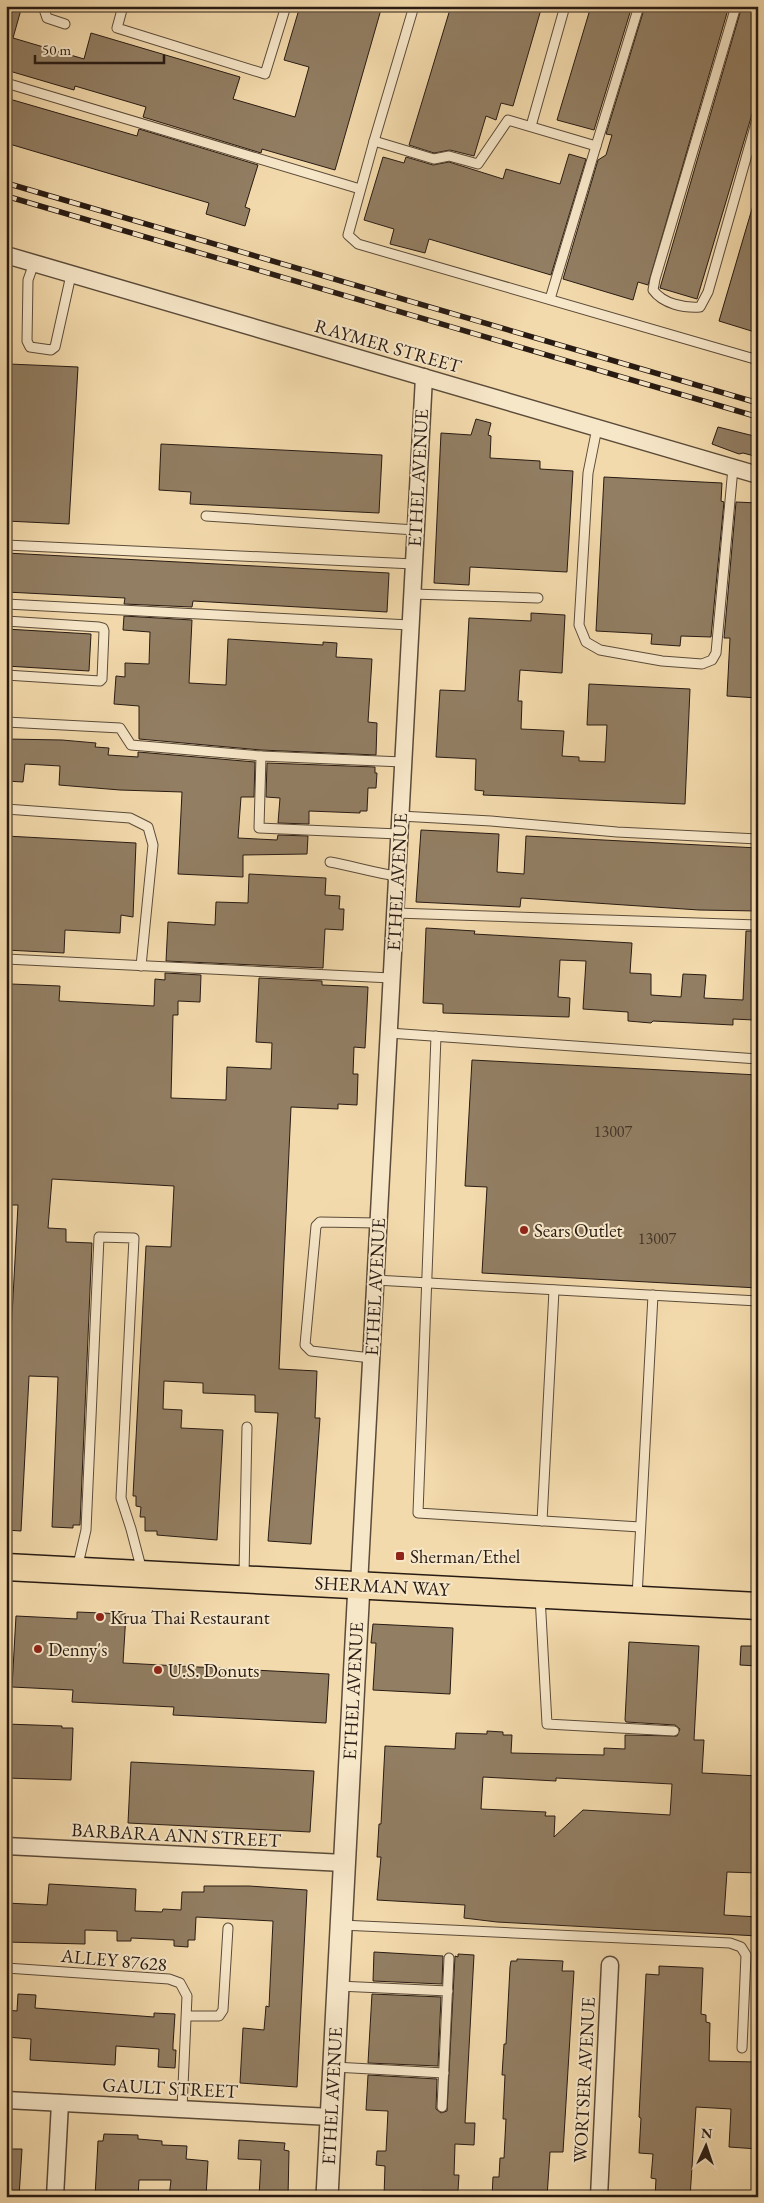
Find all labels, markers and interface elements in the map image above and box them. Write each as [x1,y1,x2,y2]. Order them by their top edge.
scale bar [35,32,164,64]
text: 50 m [42,40,71,59]
street label: RAYMER STREET [312,313,465,379]
street label: ETHEL AVENUE [402,408,434,548]
street label: ETHEL AVENUE [381,812,413,952]
house number: 13007 [594,1121,633,1142]
street label: ETHEL AVENUE [359,1217,391,1357]
place label: Sears Outlet [534,1218,623,1243]
marker: Sears Outlet [518,1224,530,1236]
house number: 13007 [638,1228,677,1249]
place label: Sherman/Ethel [410,1544,521,1569]
marker: Sherman/Ethel [394,1550,406,1562]
street label: SHERMAN WAY [314,1570,451,1602]
place label: Krua Thai Restaurant [110,1605,270,1630]
marker: Krua Thai Restaurant [94,1611,106,1623]
street label: ETHEL AVENUE [337,1621,369,1761]
place label: Denny's [48,1637,107,1662]
marker: Denny's [32,1643,44,1655]
place label: U.S. Donuts [168,1658,259,1683]
marker: U.S. Donuts [152,1664,164,1676]
street label: BARBARA ANN STREET [71,1817,282,1853]
street label: ALLEY 87628 [59,1943,168,1977]
street label: WORTSER AVENUE [567,1996,601,2164]
street label: ETHEL AVENUE [316,2026,348,2166]
street label: GAULT STREET [102,2072,239,2104]
north arrow [682,2120,732,2170]
text: N [701,2124,713,2142]

